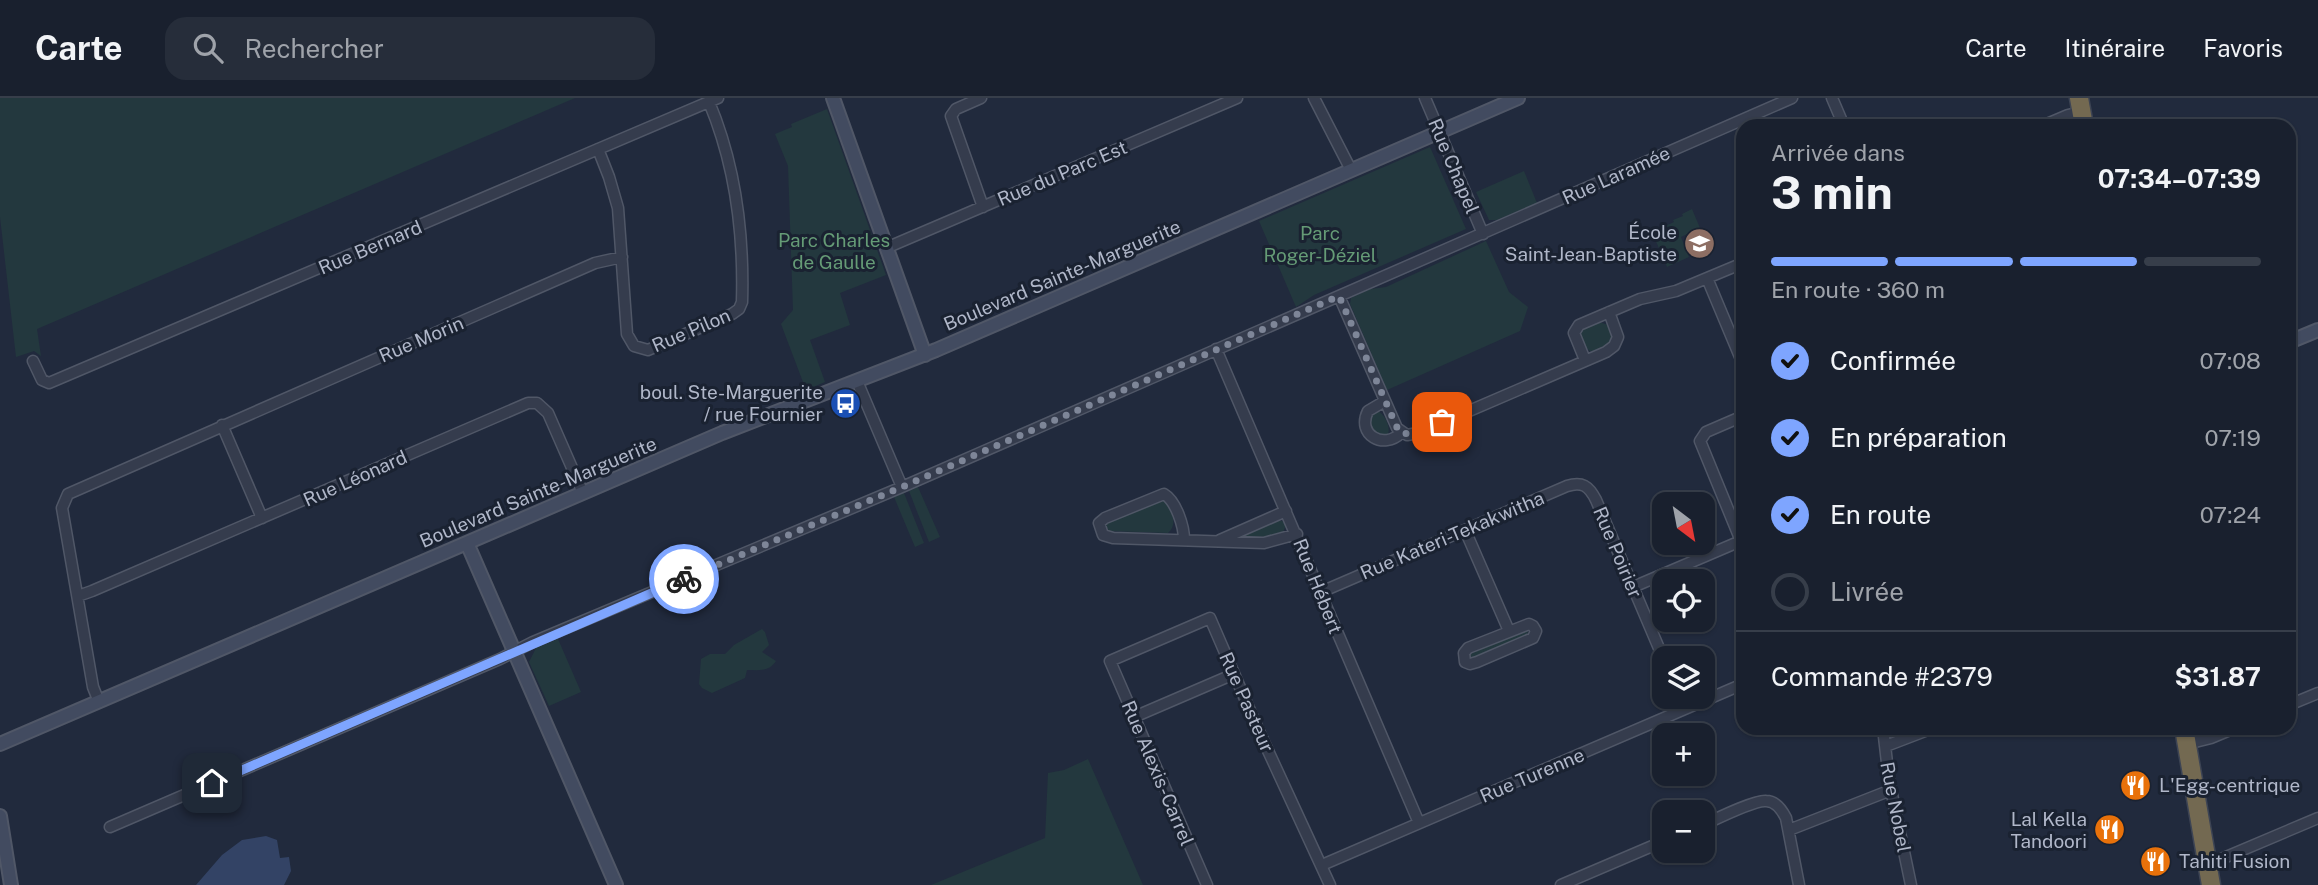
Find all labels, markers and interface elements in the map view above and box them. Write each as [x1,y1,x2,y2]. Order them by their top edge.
search box [165,17,655,80]
text: Carte [35,29,123,67]
icon: search [189,29,227,67]
text: Rechercher [245,33,384,64]
text: Carte [1965,34,2027,62]
text: Itinéraire [2065,34,2165,62]
text: Favoris [2203,34,2283,62]
street label: Rue Chapel [1424,115,1484,217]
street label: Rue du Parc Est [994,136,1130,210]
text: Arrivée dans [1771,139,1905,166]
street label: Rue Laramée [1559,141,1673,209]
text: 07:34–07:39 [2098,163,2261,194]
text: 3 min [1771,165,1893,219]
street label: Rue Bernard [315,215,425,279]
street label: Boulevard Sainte-Marguerite [940,215,1184,335]
place label: École Saint-Jean-Baptiste [1505,221,1677,265]
park label: Parc Roger-Déziel [1263,222,1377,266]
school or university icon: École Saint-Jean-Baptiste [1683,226,1717,260]
park label: Parc Charles de Gaulle [778,229,890,273]
text: En route · 360 m [1771,276,1945,303]
street label: Rue Pilon [649,304,733,356]
street label: Rue Morin [375,311,467,367]
icon: check [1771,342,1809,380]
text: Confirmée [1830,345,1956,376]
text: 07:08 [2200,347,2261,374]
place label: boul. Ste-Marguerite / rue Fournier [640,381,823,425]
bus stop icon: boul. Ste-Marguerite / rue Fournier [829,386,863,420]
pin [1412,392,1472,452]
icon: bag [1423,403,1461,441]
icon: check [1771,419,1809,457]
text: En préparation [1830,422,2007,453]
text: 07:19 [2205,424,2261,451]
street label: Boulevard Sainte-Marguerite [416,432,660,552]
street label: Rue Léonard [300,445,410,511]
street label: Rue Kateri-Tekakwitha [1357,486,1547,584]
north arrow [1652,492,1715,555]
map controls [1652,492,1715,863]
icon: check [1771,496,1809,534]
text: En route [1830,499,1931,530]
text: 07:24 [2200,501,2261,528]
street label: Rue Poirier [1589,503,1647,601]
street label: Rue Hébert [1289,535,1347,637]
courier [649,544,719,614]
icon: bike [665,560,703,598]
button: locate [1652,569,1715,632]
text: Livrée [1830,576,1904,607]
button: layers [1652,646,1715,709]
street label: Rue Pasteur [1215,649,1279,755]
text: Commande #2379 [1771,661,1993,692]
text: $31.87 [2175,661,2261,692]
street label: Rue Alexis-Carrel [1118,697,1198,849]
button: + [1652,723,1715,786]
street label: Rue Turenne [1477,743,1587,807]
pin [182,753,242,813]
street label: Rue Nobel [1876,760,1916,854]
icon: home [193,764,231,802]
restaurant icon: L'Egg-centrique [2119,768,2153,802]
place label: L'Egg-centrique [2159,774,2300,796]
button: − [1652,800,1715,863]
place label: Lal Kella Tandoori [2010,808,2087,852]
restaurant icon: Lal Kella Tandoori [2093,813,2127,847]
restaurant icon: Tahiti Fusion [2139,844,2173,878]
place label: Tahiti Fusion [2179,850,2290,872]

